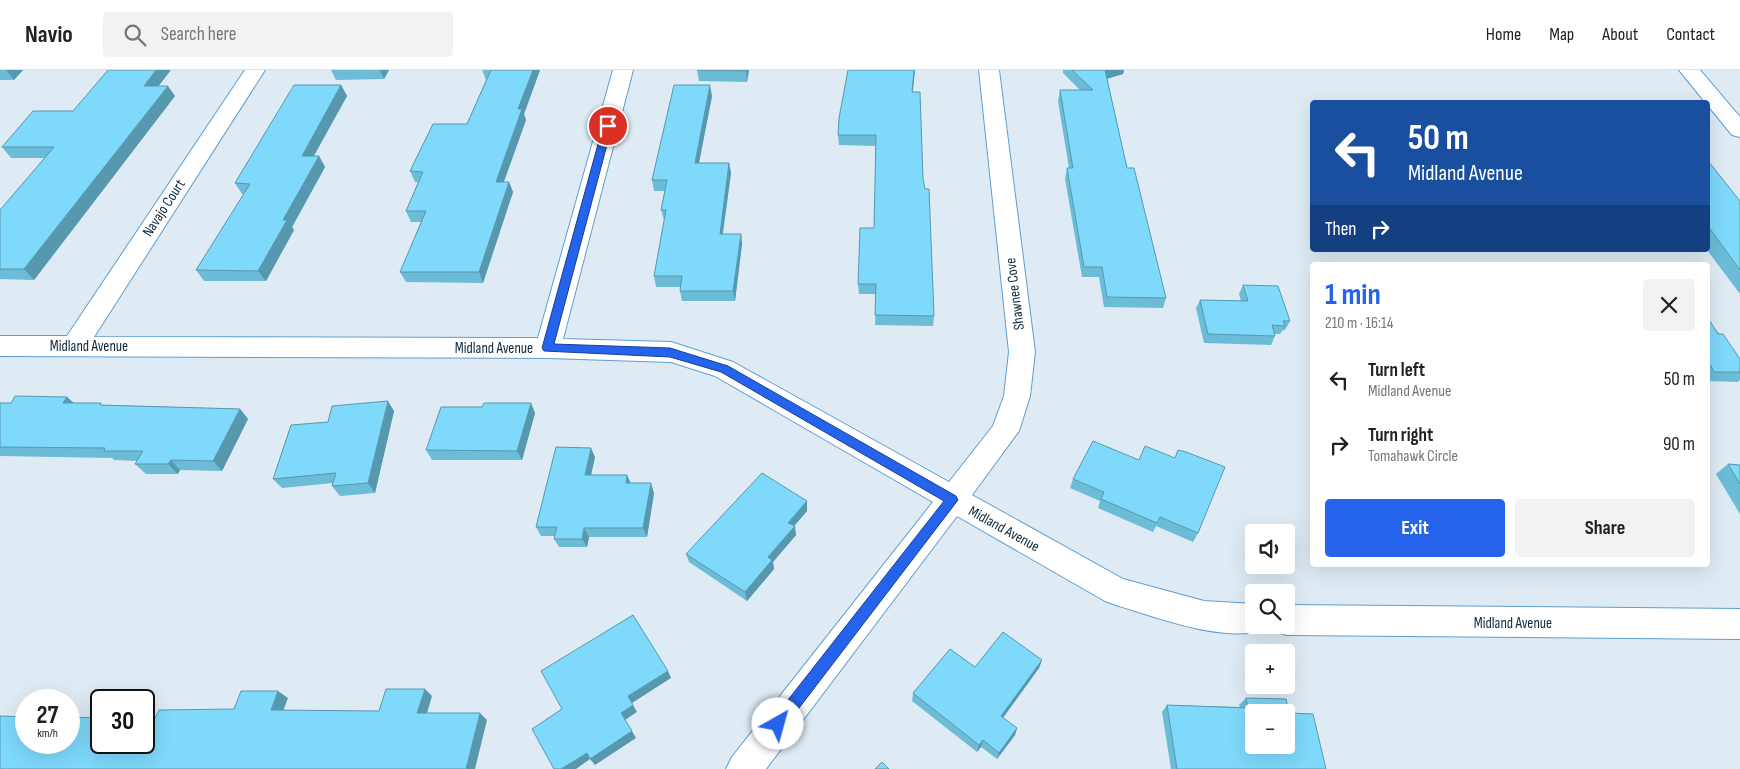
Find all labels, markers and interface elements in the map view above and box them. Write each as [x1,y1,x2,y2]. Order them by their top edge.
search box [103,12,453,57]
text: Navio [25,20,73,49]
icon: search [121,21,149,49]
text: Search here [161,23,236,46]
text: Home [1486,24,1521,45]
text: Map [1549,24,1574,45]
text: About [1602,24,1638,45]
text: Contact [1666,24,1715,45]
pin [587,105,629,147]
icon: arrive [594,112,622,140]
text: 50 m [1408,117,1469,160]
icon: left [1325,120,1390,185]
text: Midland Avenue [1408,160,1523,187]
street label: Navajo Court [138,175,190,240]
icon: right [1366,215,1394,243]
text: Then [1325,218,1356,241]
street label: Shawnee Cove [1001,257,1029,331]
text: 1 min [1325,277,1381,313]
button: close [1643,279,1695,331]
text: 210 m · 16:14 [1325,314,1393,333]
street label: Midland Avenue [50,337,128,356]
street label: Midland Avenue [455,339,533,358]
text: Turn left [1368,359,1425,382]
icon: left [1325,366,1353,394]
text: 50 m [1664,368,1695,391]
text: Midland Avenue [1368,382,1451,401]
text: Turn right [1368,424,1433,447]
icon: right [1325,431,1353,459]
text: 90 m [1663,433,1695,456]
text: Tomahawk Circle [1368,447,1458,466]
button: Exit [1325,499,1505,557]
button: Share [1515,499,1695,557]
street label: Midland Avenue [965,502,1043,556]
map controls [1245,524,1295,754]
button: sound [1245,524,1295,574]
button: search [1245,584,1295,634]
street label: Midland Avenue [1474,614,1552,633]
button: + [1245,644,1295,694]
speed limit sign: 30 [90,689,155,754]
position arrow [751,697,803,749]
text: 27 [37,700,58,731]
button: − [1245,704,1295,754]
text: km/h [37,726,58,741]

